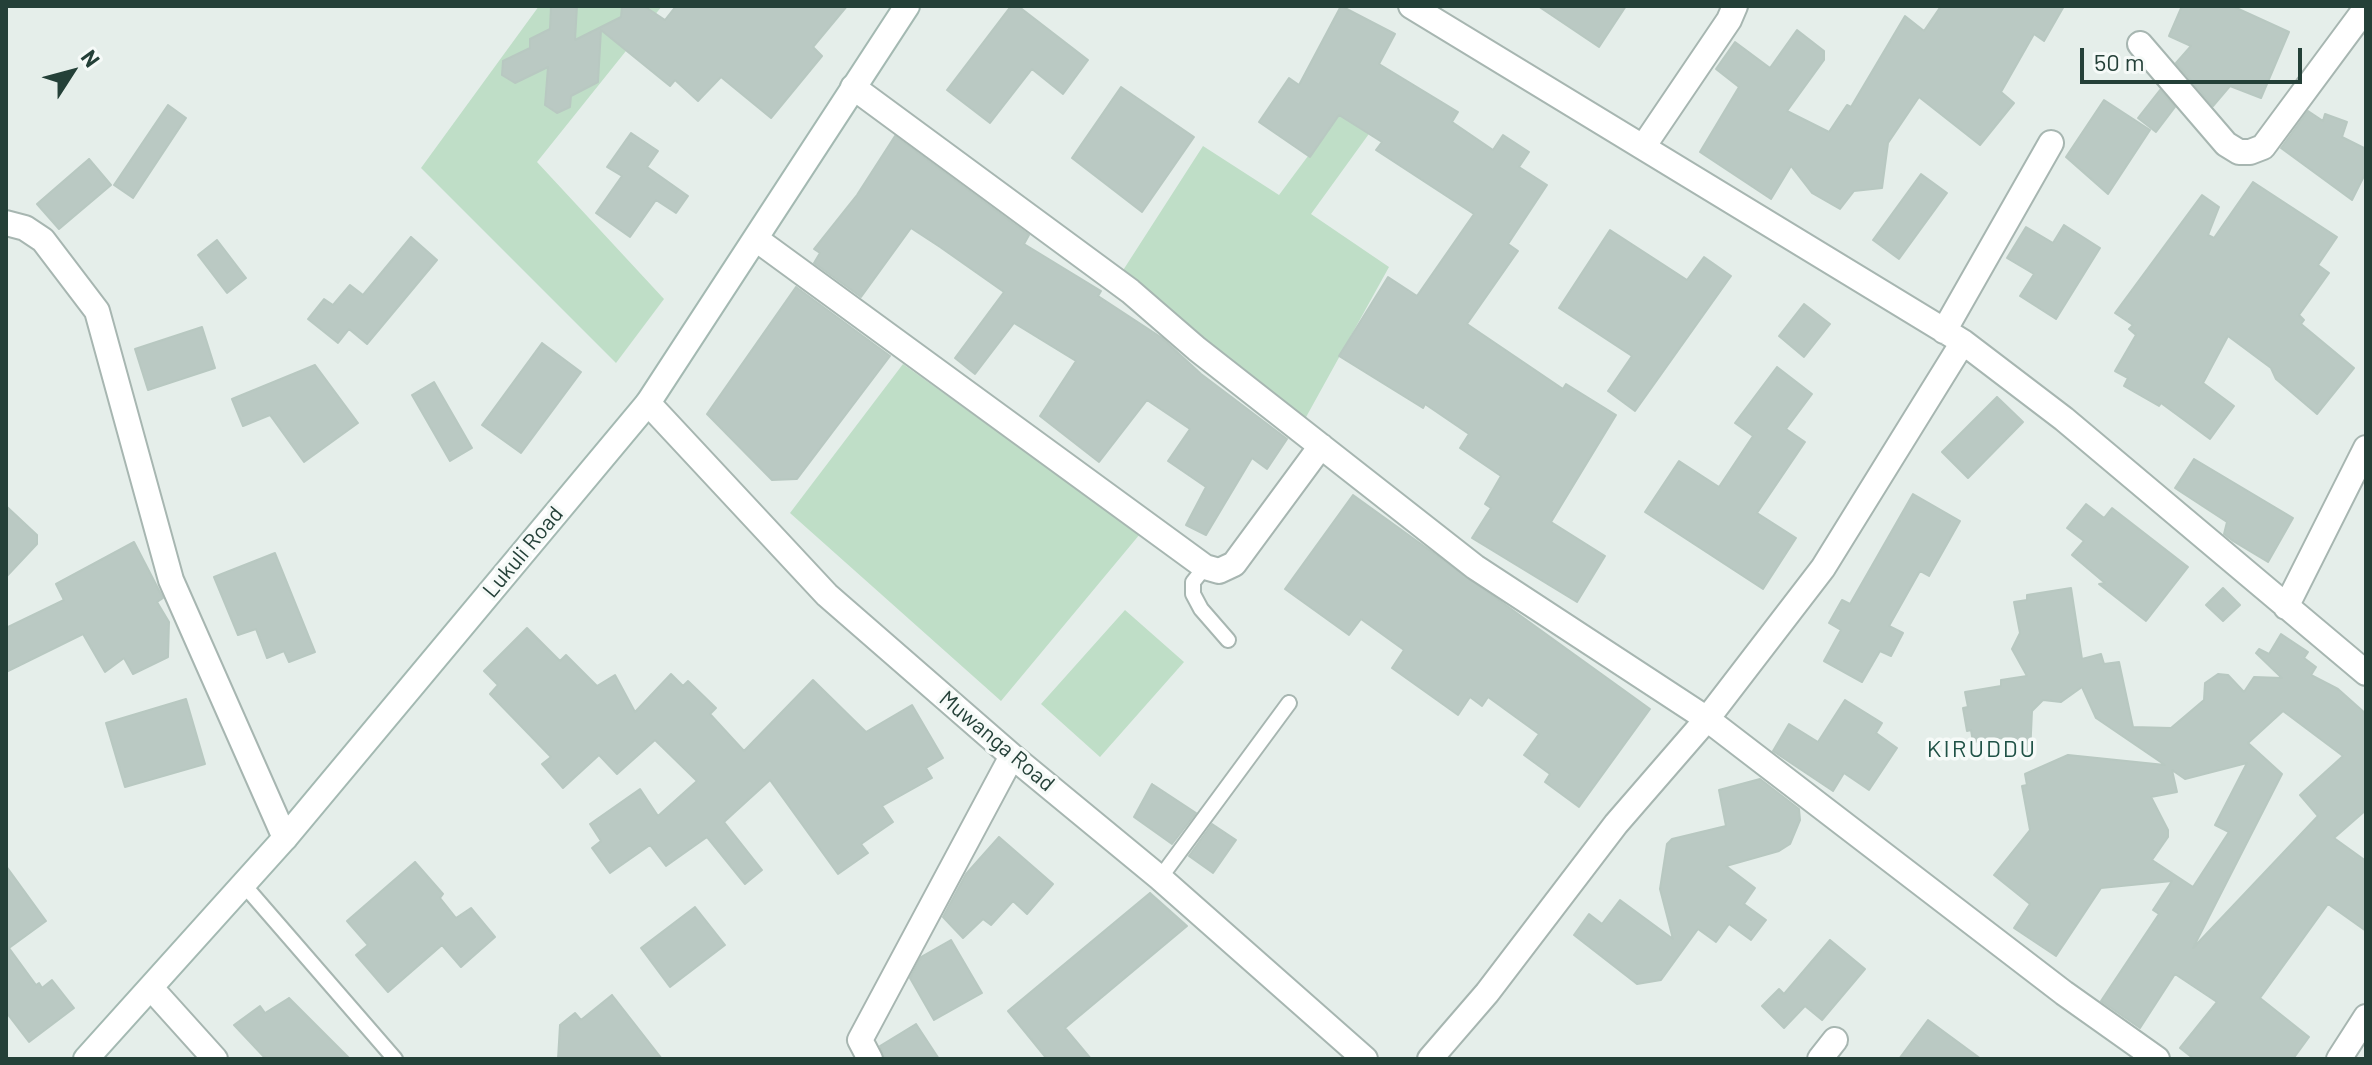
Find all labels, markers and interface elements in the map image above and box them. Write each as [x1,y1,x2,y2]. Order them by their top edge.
north arrow [32,32,112,112]
scale bar [2084,32,2306,82]
text: N [77,44,106,71]
text: 50 m [2094,47,2145,76]
street label: Lukuli Road [477,501,569,603]
street label: Muwanga Road [934,685,1060,797]
district label: KIRUDDU [1927,735,2037,763]

